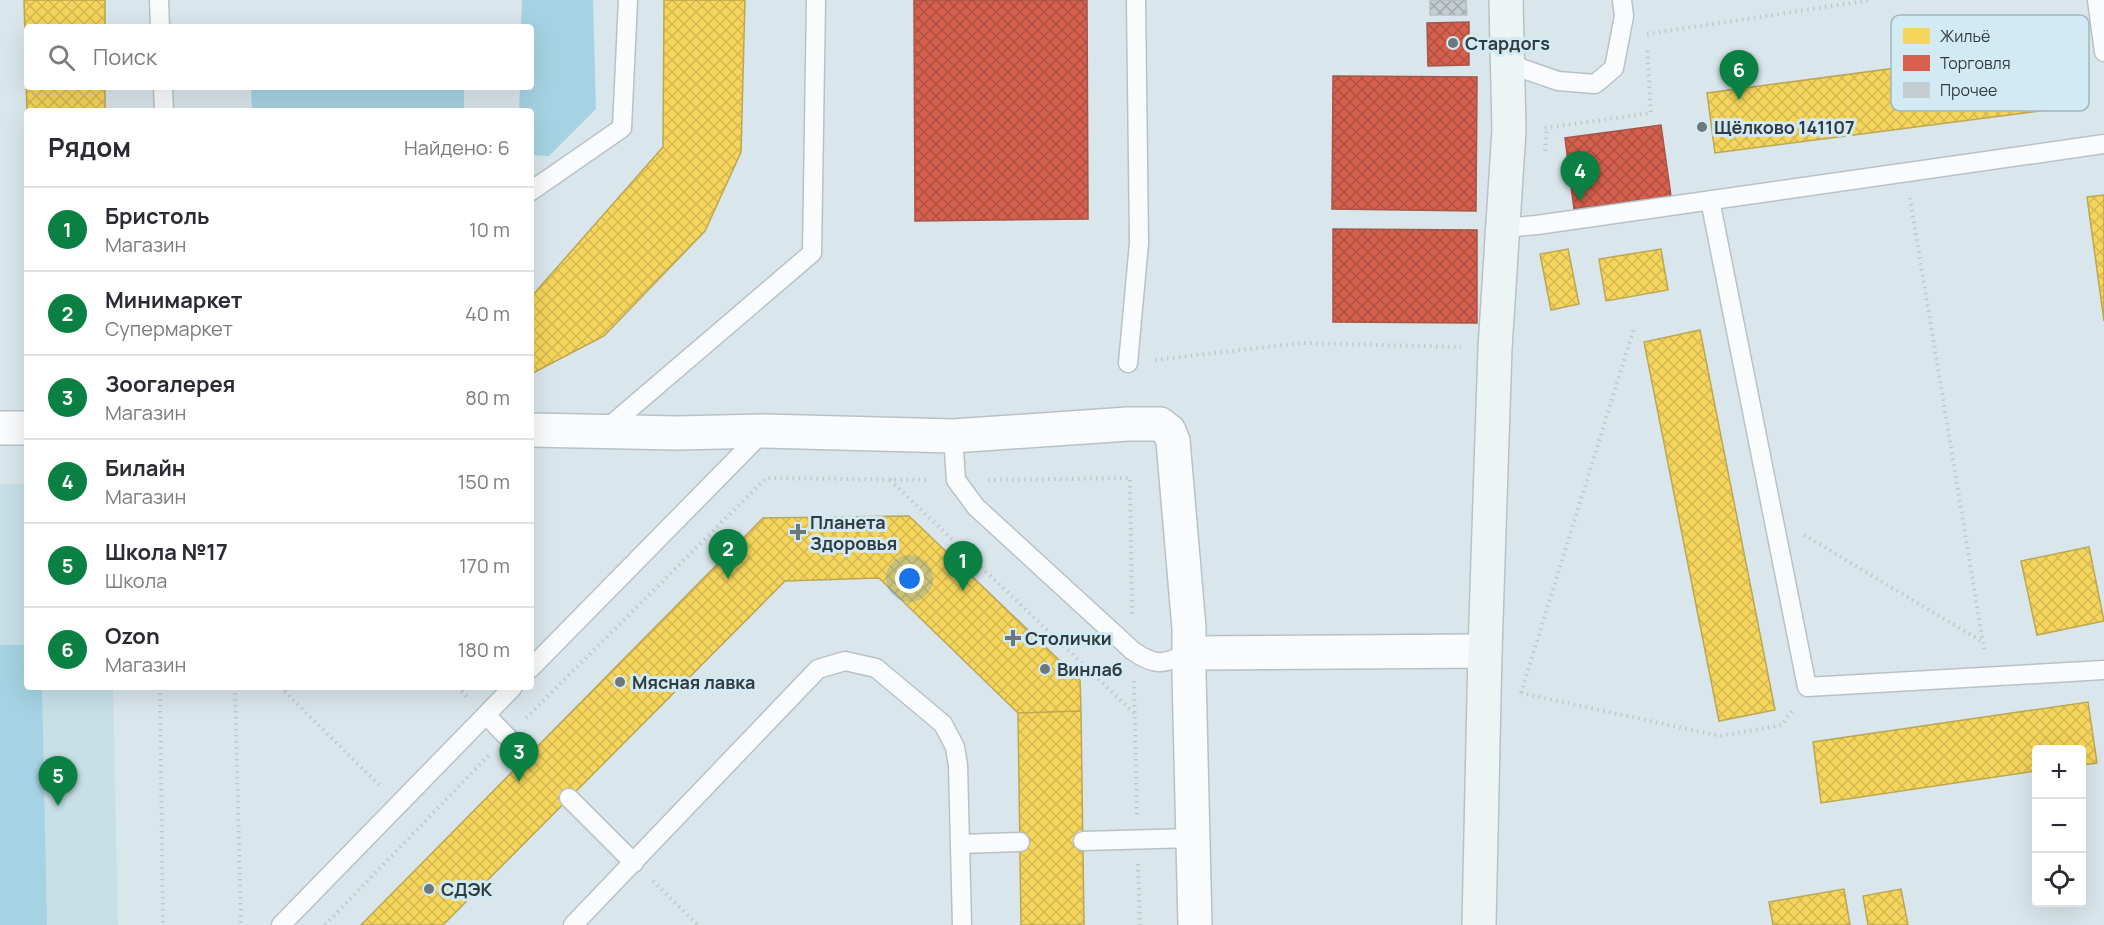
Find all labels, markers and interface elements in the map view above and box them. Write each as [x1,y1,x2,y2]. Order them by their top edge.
legend [1891,15,2089,111]
search box [24,24,534,90]
text: Жильё [1940,25,1990,47]
place label: Стардогs [1465,31,1550,55]
marker: Стардогs [1446,36,1460,50]
icon: search [45,41,78,74]
text: Поиск [93,42,157,72]
pin: 6 [1720,51,1758,100]
text: Торговля [1940,52,2011,74]
text: Прочее [1940,79,1997,101]
place label: Щёлково 141107 [1714,115,1855,139]
marker: Щёлково 141107 [1695,120,1709,134]
text: Рядом [48,129,131,165]
text: Найдено: 6 [404,134,510,161]
pin: 4 [1560,152,1600,201]
text: Бристоль [105,201,209,231]
text: 1 [63,216,72,243]
text: 10 m [469,216,510,243]
text: Магазин [105,231,186,258]
text: Минимаркет [105,285,242,315]
text: 2 [62,300,73,327]
text: 40 m [465,300,510,327]
text: Супермаркет [105,315,233,342]
text: Зоогалерея [105,369,235,399]
text: 3 [62,384,73,411]
text: 80 m [465,384,510,411]
text: Магазин [105,399,186,426]
text: Билайн [105,453,185,483]
text: 4 [61,468,74,495]
text: 150 m [457,468,510,495]
text: Магазин [105,483,186,510]
place label: Планета Здоровья [810,510,897,555]
marker: Планета Здоровья [791,525,805,539]
pin: 2 [708,530,748,579]
text: Школа №17 [105,537,228,567]
pin: 1 [944,542,982,591]
text: 5 [62,552,73,579]
text: 170 m [459,552,510,579]
your location [895,564,924,593]
text: Школа [105,567,167,594]
text: Ozon [105,621,160,651]
place label: Столички [1025,626,1112,650]
marker: Столички [1006,631,1020,645]
text: 6 [61,636,74,663]
text: 180 m [457,636,510,663]
text: Магазин [105,651,186,678]
place label: Винлаб [1057,657,1123,681]
marker: Винлаб [1038,662,1052,676]
place label: Мясная лавка [632,670,755,694]
marker: Мясная лавка [613,675,627,689]
pin: 3 [500,732,538,782]
map controls [2032,745,2086,907]
button: + [2032,745,2086,799]
pin: 5 [38,756,78,806]
button: − [2032,799,2086,853]
button: locate [2032,853,2086,907]
place label: СДЭК [441,877,492,901]
marker: СДЭК [422,882,436,896]

